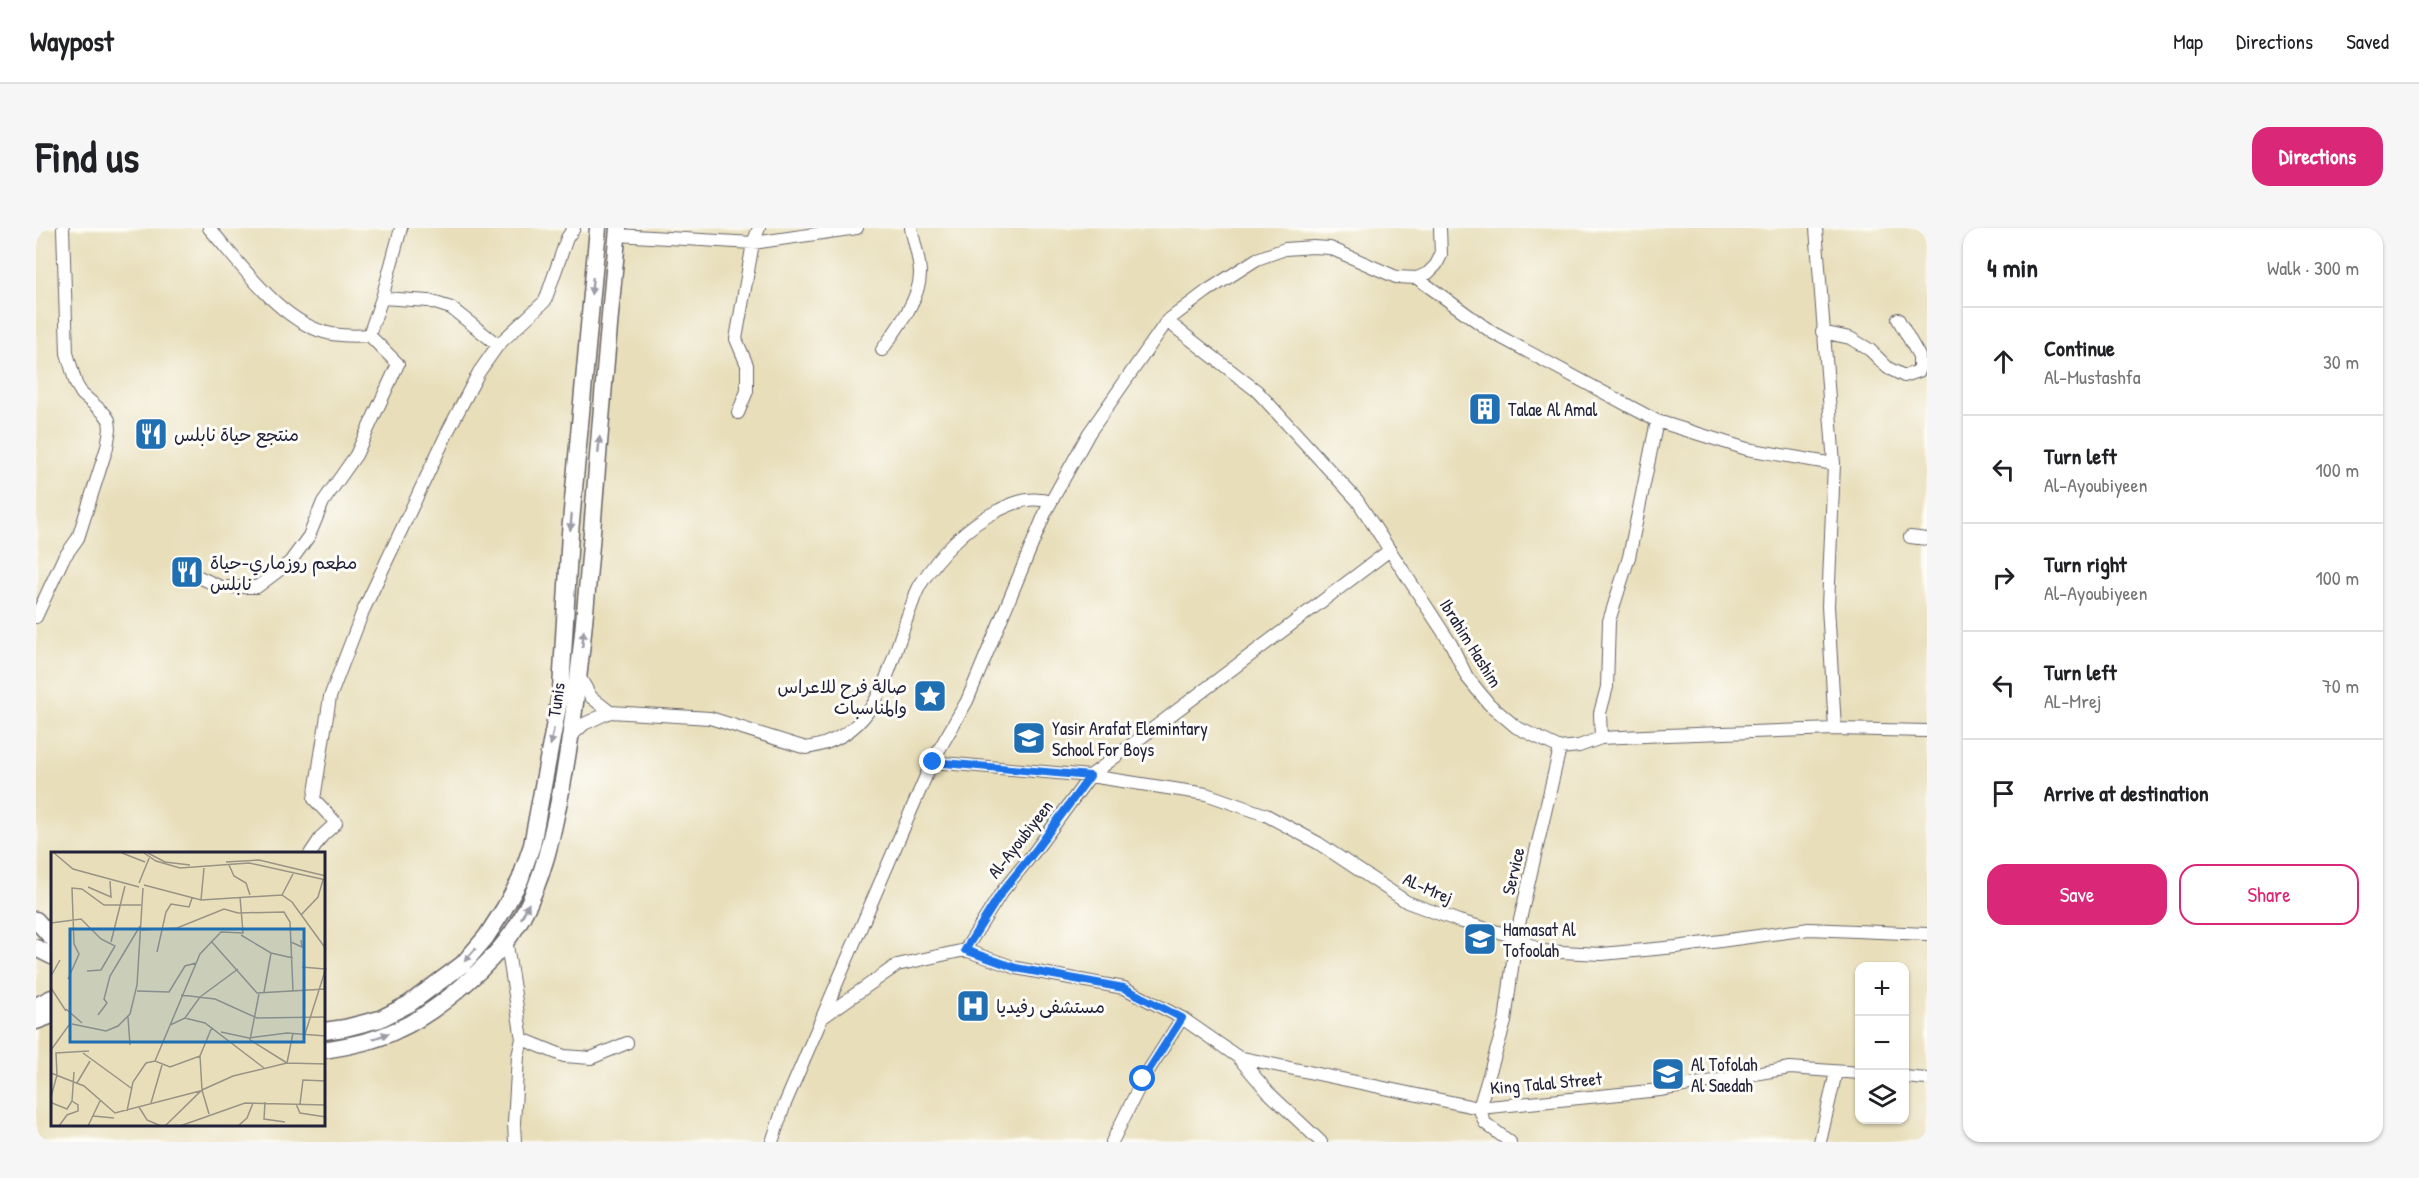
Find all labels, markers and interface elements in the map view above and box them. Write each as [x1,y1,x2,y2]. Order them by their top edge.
text: Waypost [30,22,114,60]
text: Map [2173,27,2203,56]
text: Directions [2236,27,2313,56]
text: Saved [2346,27,2389,56]
button: Directions [2252,127,2383,186]
text: Find us [36,128,139,185]
text: 4 min [1987,250,2038,285]
text: Walk · 300 m [2267,254,2359,281]
one-way arrow [587,277,597,296]
text: Continue [2044,333,2115,363]
icon: ahead [1987,345,2020,378]
text: 30 m [2323,348,2359,375]
text: Al-Mustashfa [2044,363,2141,390]
building icon: Talae Al Amal [1467,391,1503,427]
place label: Talae Al Amal [1508,397,1597,422]
restaurant icon: منتجع حياة نابلس [133,416,169,452]
place label: منتجع حياة نابلس [174,422,299,448]
one-way arrow [594,435,603,454]
text: Turn left [2044,441,2117,471]
icon: left [1987,453,2020,486]
text: 100 m [2316,456,2359,483]
text: Al-Ayoubiyeen [2044,471,2148,498]
one-way arrow [566,513,576,532]
text: Turn right [2044,549,2127,579]
place label: مطعم روزماري-حياة نابلس [210,550,357,596]
restaurant icon: مطعم روزماري-حياة نابلس [169,554,205,590]
icon: right [1987,561,2020,594]
text: 100 m [2316,564,2359,591]
text: Al-Ayoubiyeen [2044,579,2148,606]
street label: Ibrahim Hashim [1434,594,1508,692]
one-way arrow [578,630,588,649]
text: Turn left [2044,657,2117,687]
icon: left [1987,669,2020,702]
text: 70 m [2322,672,2359,699]
place label: صالة فرح للاعراس والمناسبات [778,674,907,720]
place icon: صالة فرح للاعراس والمناسبات [912,678,948,714]
street label: Tunis [541,681,571,719]
text: AL-Mrej [2044,687,2102,714]
place label: Yasir Arafat Elemintary School For Boys [1052,716,1208,762]
school or university icon: Yasir Arafat Elemintary School For Boys [1011,720,1047,756]
one-way arrow [547,728,556,747]
route end [919,748,945,774]
icon: arrive [1987,777,2020,810]
text: Arrive at destination [2044,778,2209,808]
street label: Al-Ayoubiyeen [981,795,1059,883]
street label: Service [1495,845,1531,897]
inset map [51,852,326,1127]
button: Save [1987,864,2167,925]
button: Share [2179,864,2359,925]
street label: AL-Mrej [1399,866,1457,910]
one-way arrow [520,902,530,919]
place label: Hamasat Al Tofoolah [1503,917,1576,963]
school or university icon: Hamasat Al Tofoolah [1462,921,1498,957]
one-way arrow [464,947,477,963]
map controls [1855,962,1909,1124]
button: + [1855,962,1909,1016]
hospital icon: مستشفى رفيديا [955,988,991,1024]
place label: مستشفى رفيديا [996,994,1105,1019]
button: − [1855,1016,1909,1070]
one-way arrow [372,1031,390,1040]
place label: Al Tofolah Al Saedah [1691,1052,1758,1098]
school or university icon: Al Tofolah Al Saedah [1650,1056,1686,1092]
route start [1129,1065,1155,1091]
street label: King Talal Street [1489,1066,1604,1100]
button: layers [1855,1070,1909,1124]

